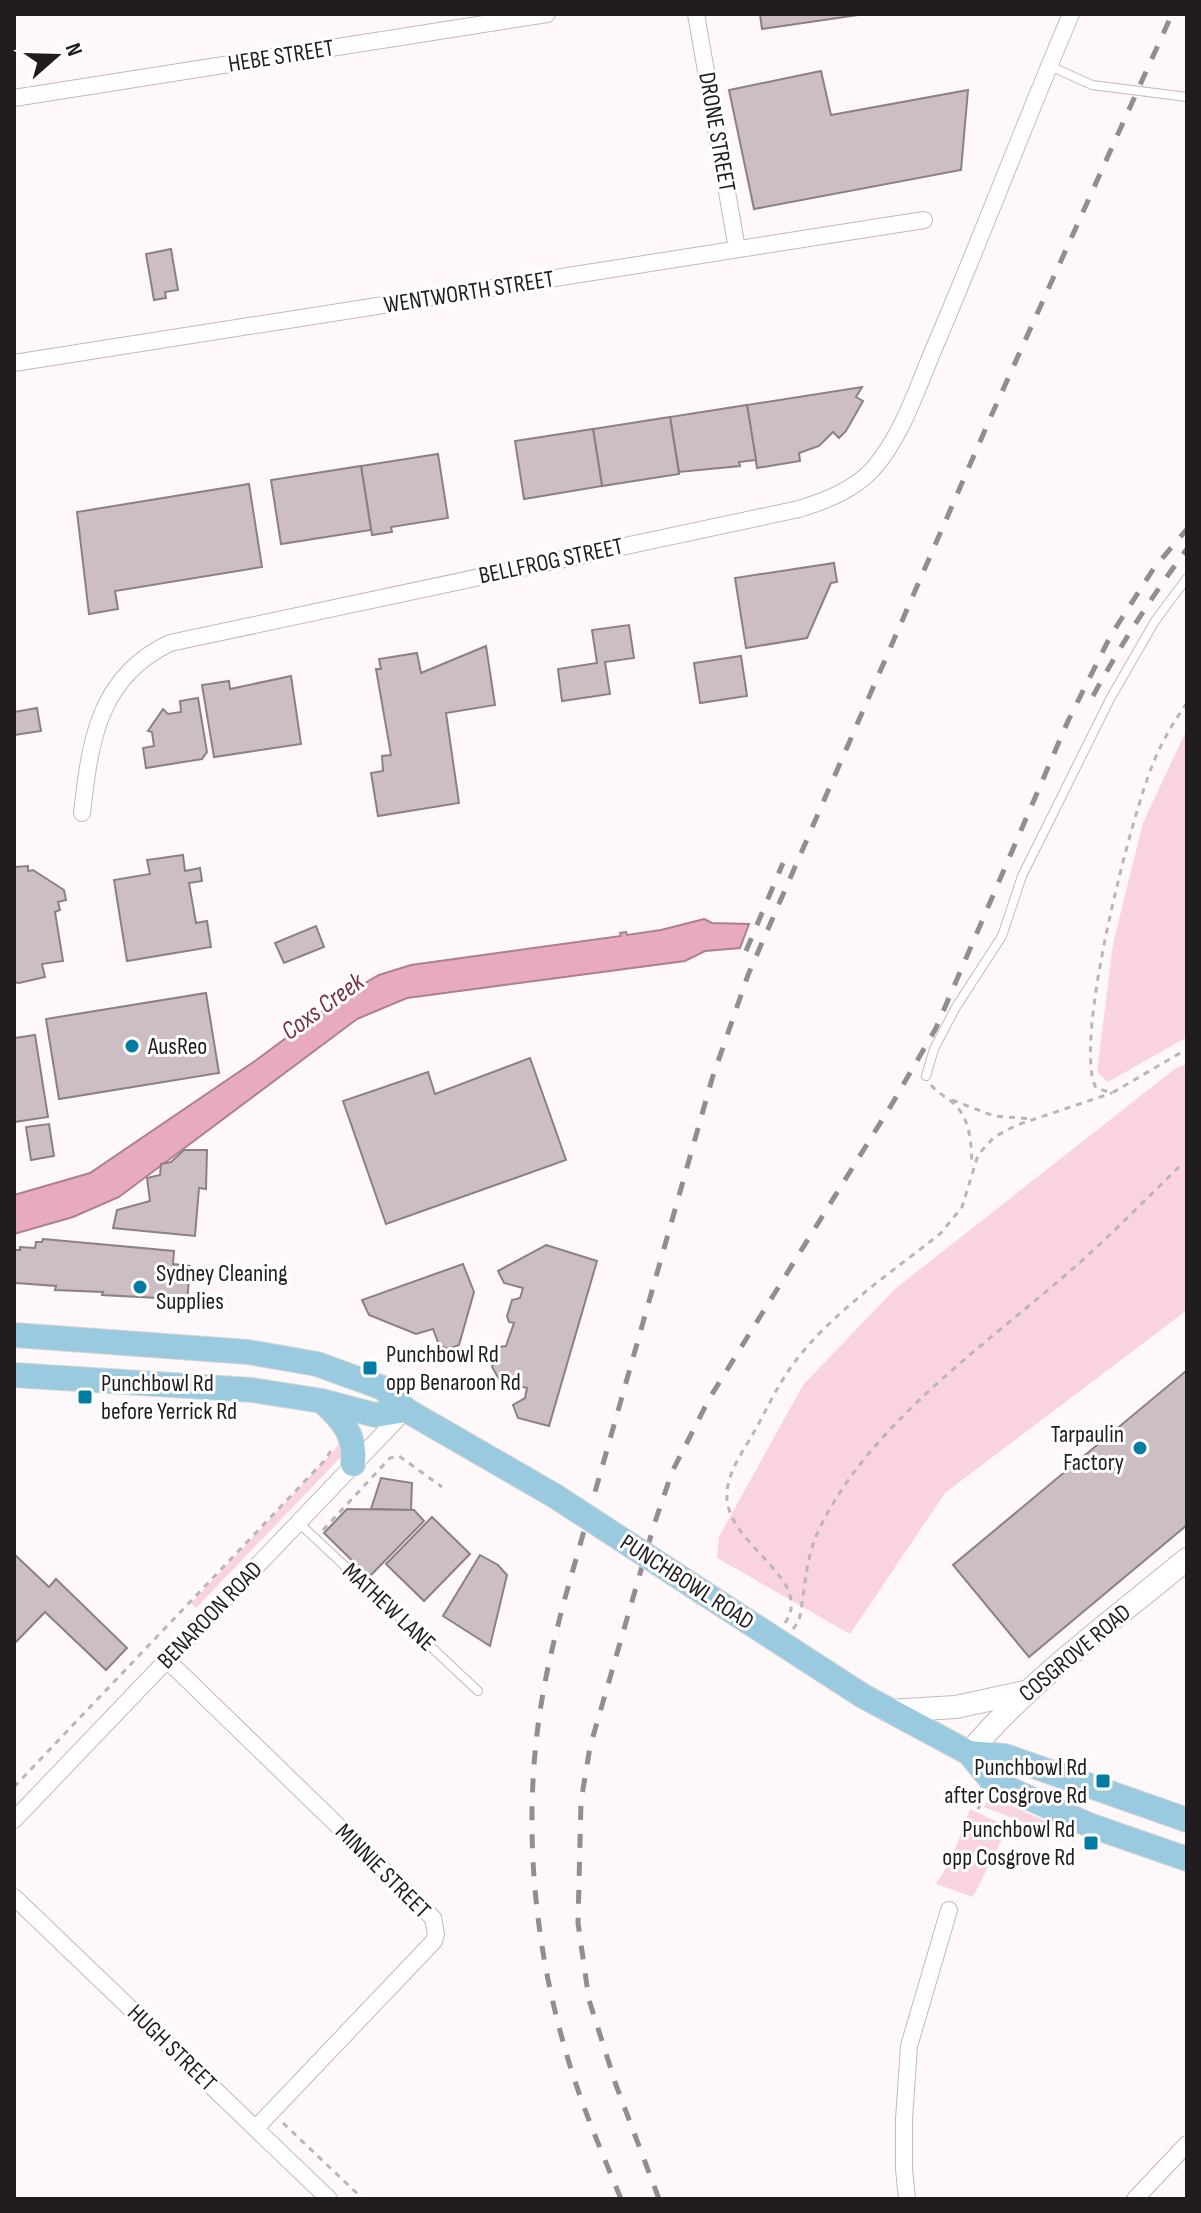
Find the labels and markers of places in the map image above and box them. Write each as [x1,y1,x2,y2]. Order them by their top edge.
place label: AusReo [147,1032,207,1061]
marker: AusReo [123,1037,141,1055]
place label: Sydney Cleaning Supplies [156,1259,288,1316]
marker: Sydney Cleaning Supplies [131,1278,149,1296]
place label: Punchbowl Rd opp Benaroon Rd [386,1340,521,1397]
marker: Punchbowl Rd opp Benaroon Rd [361,1359,379,1377]
place label: Punchbowl Rd before Yerrick Rd [101,1369,237,1426]
marker: Punchbowl Rd before Yerrick Rd [76,1388,94,1406]
place label: Tarpaulin Factory [1051,1420,1124,1477]
marker: Tarpaulin Factory [1131,1439,1149,1457]
place label: Punchbowl Rd after Cosgrove Rd [944,1753,1087,1810]
marker: Punchbowl Rd after Cosgrove Rd [1094,1772,1112,1790]
place label: Punchbowl Rd opp Cosgrove Rd [942,1815,1075,1872]
marker: Punchbowl Rd opp Cosgrove Rd [1082,1834,1100,1852]

